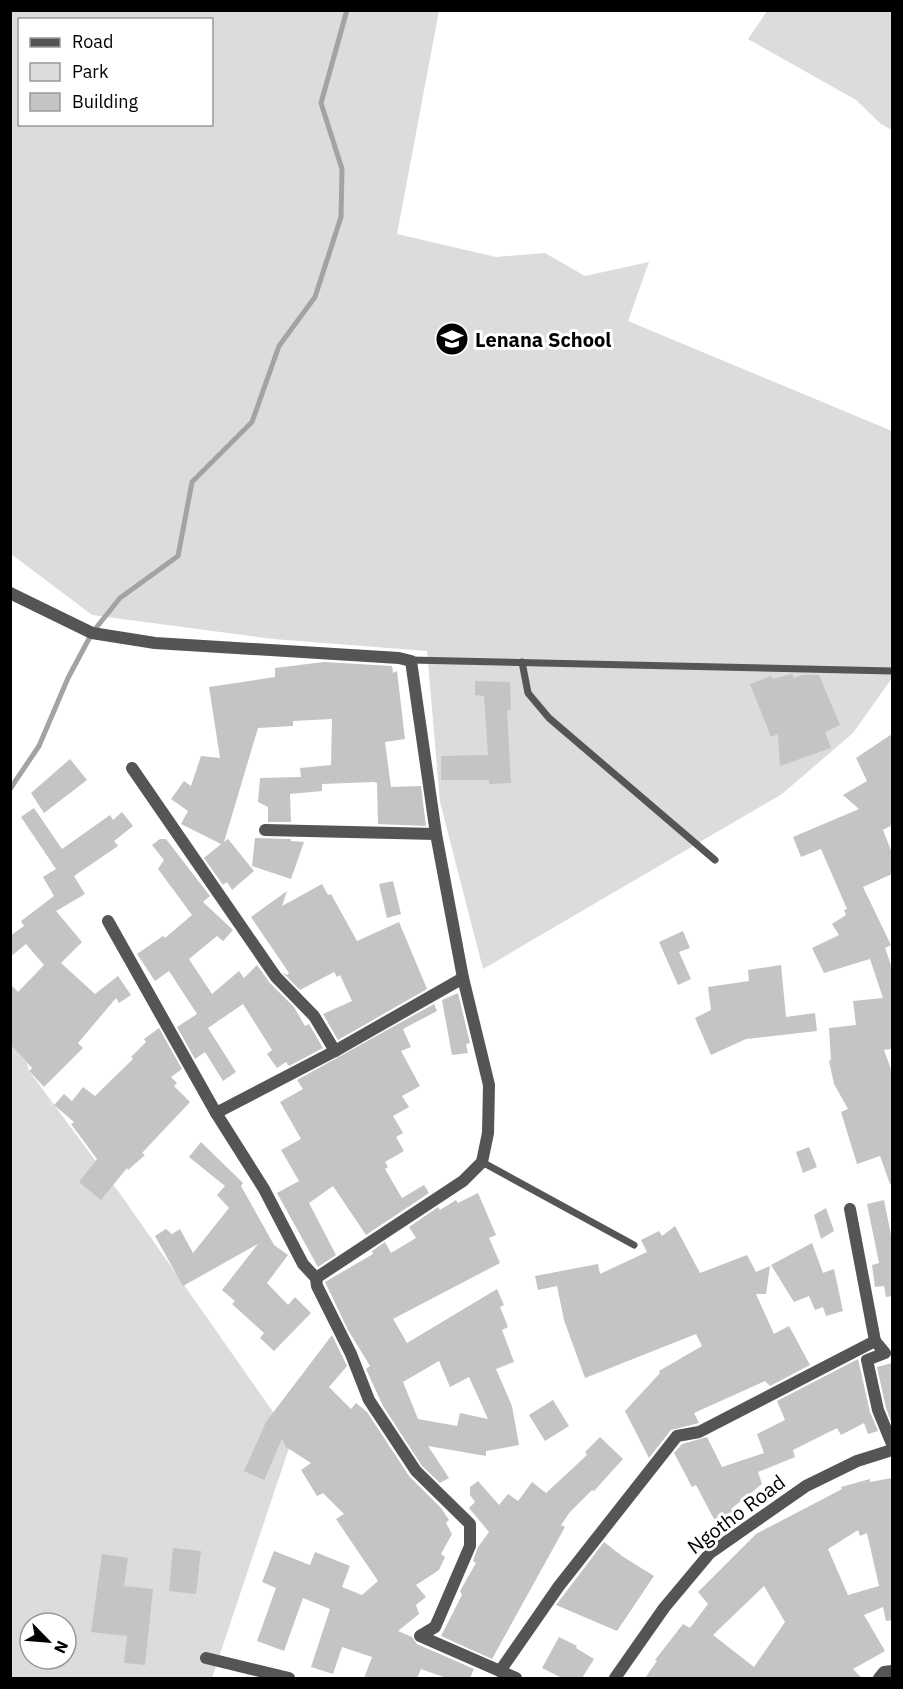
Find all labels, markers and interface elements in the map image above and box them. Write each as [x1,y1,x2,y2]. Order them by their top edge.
legend [18,18,213,126]
text: Road [72,30,113,53]
text: Park [72,60,109,83]
text: Building [72,90,139,113]
school or university icon: Lenana School [434,321,470,357]
place label: Lenana School [475,326,611,353]
street label: Ngotho Road [682,1468,790,1560]
north arrow [18,1611,78,1671]
text: N [50,1638,73,1657]

